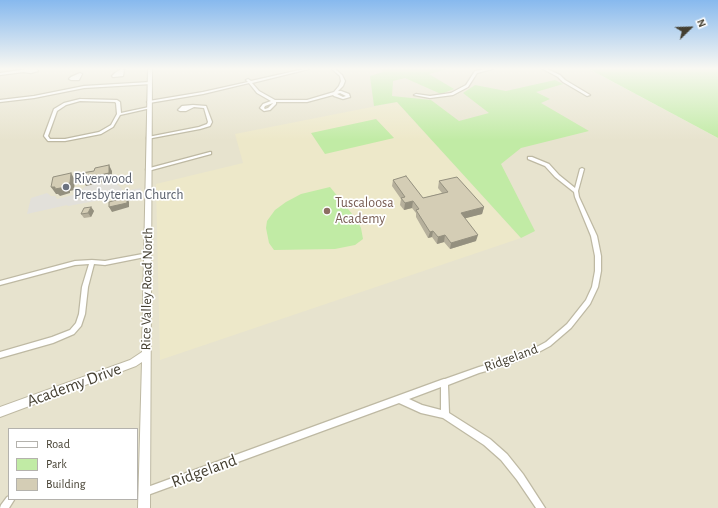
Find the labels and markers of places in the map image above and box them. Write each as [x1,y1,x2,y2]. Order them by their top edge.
place label: Riverwood Presbyterian Church [74,171,183,204]
marker: Riverwood Presbyterian Church [61,182,71,192]
place label: Tuscaloosa Academy [335,195,394,228]
marker: Tuscaloosa Academy [322,206,332,216]

